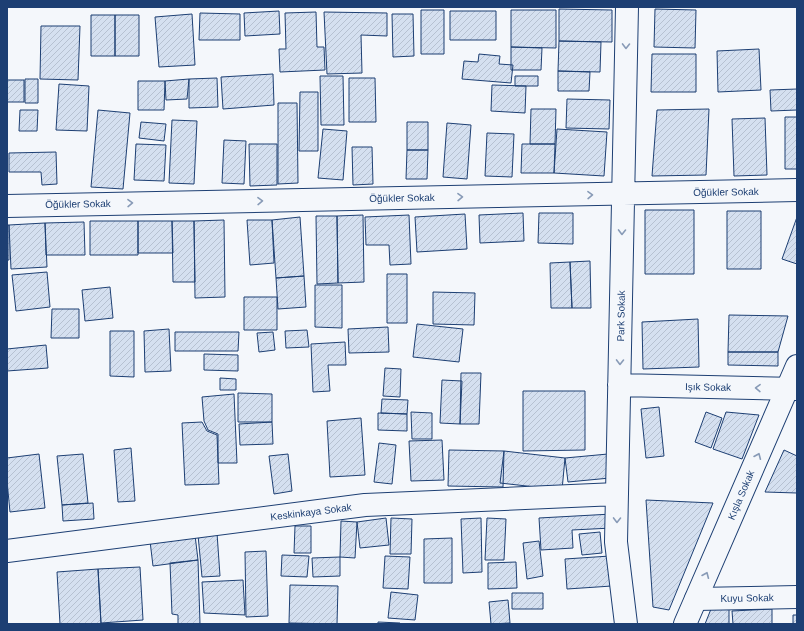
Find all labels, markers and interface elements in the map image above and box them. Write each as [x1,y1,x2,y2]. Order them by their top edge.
one-way arrow [622,43,630,49]
street label: Öğükler Sokak [693,186,760,198]
one-way arrow [587,190,593,199]
street label: Öğükler Sokak [369,192,436,204]
one-way arrow [457,193,463,201]
one-way arrow [257,197,263,205]
street label: Öğükler Sokak [45,198,112,210]
one-way arrow [127,199,133,207]
one-way arrow [618,229,626,235]
street label: Park Sokak [615,289,627,342]
one-way arrow [616,359,624,365]
street label: Işık Sokak [685,381,732,393]
one-way arrow [755,384,761,393]
one-way arrow [753,453,761,460]
street label: Kışla Sokak [726,468,757,521]
street label: Keskinkaya Sokak [270,501,353,522]
one-way arrow [612,517,621,523]
one-way arrow [702,572,710,579]
street label: Kuyu Sokak [720,592,775,604]

